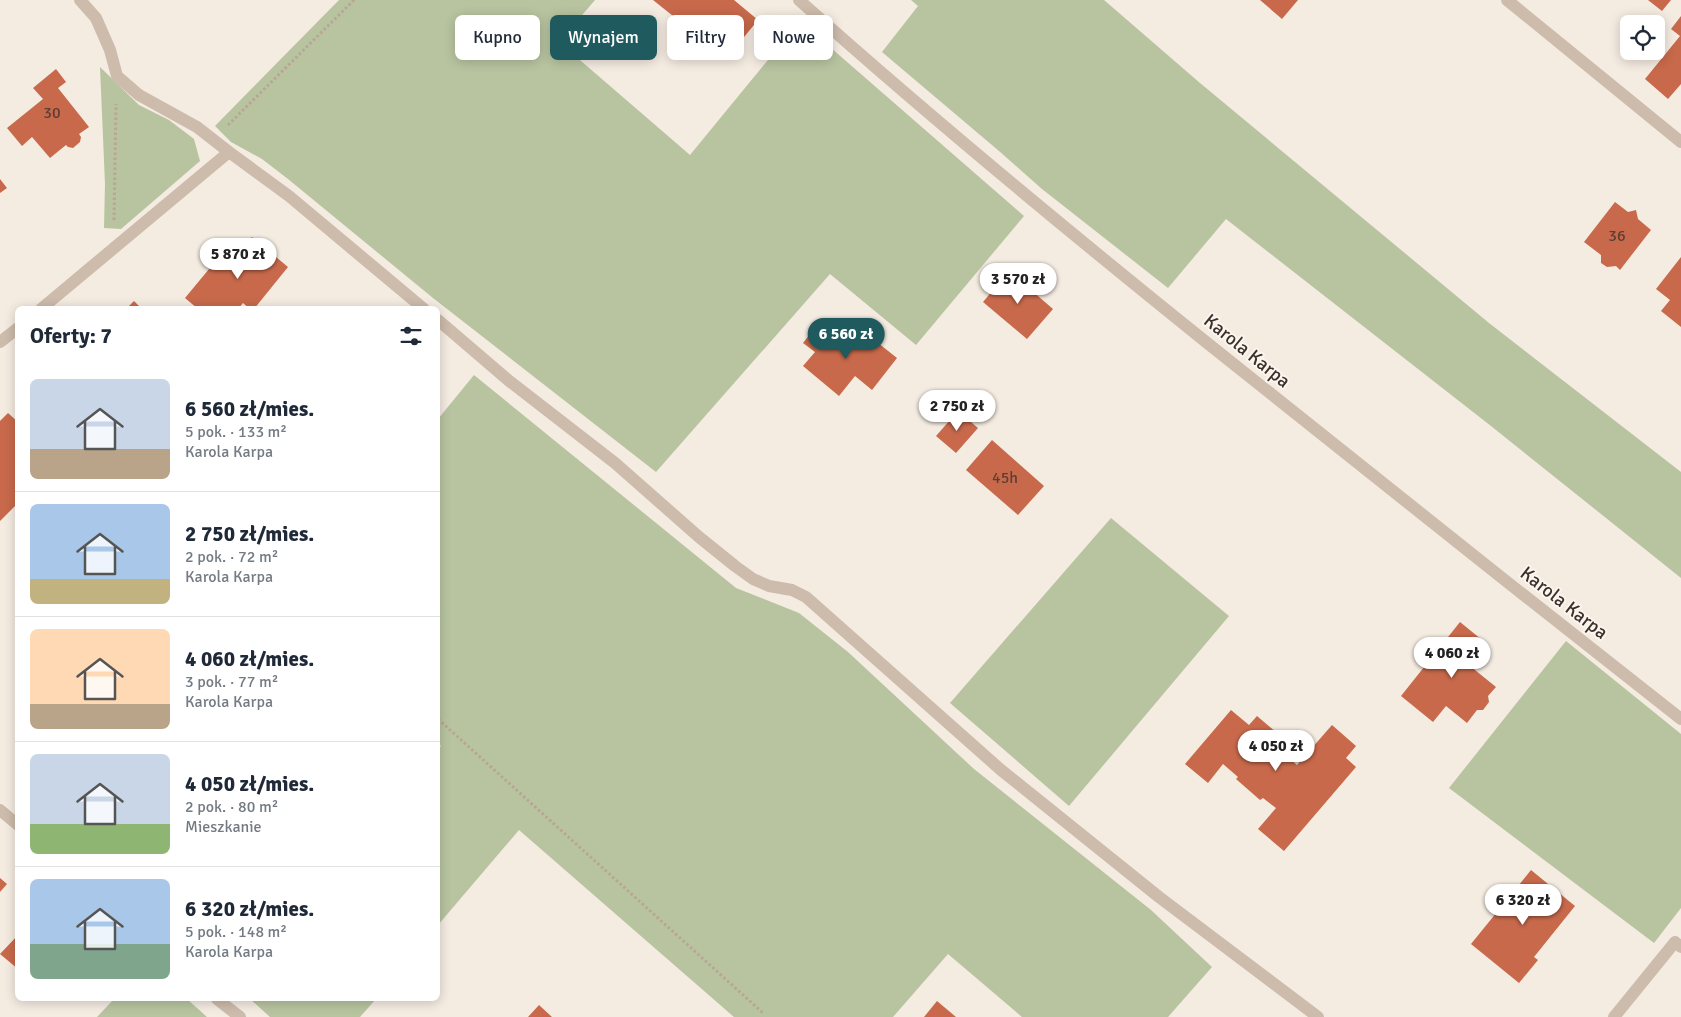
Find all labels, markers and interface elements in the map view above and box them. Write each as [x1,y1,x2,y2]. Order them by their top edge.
chip: Kupno [455,15,540,60]
chip: Wynajem [550,15,657,60]
chip: Filtry [667,15,744,60]
chip: Nowe [754,15,833,60]
map controls [1620,15,1665,60]
button: locate [1620,15,1665,60]
house number: 30 [43,103,61,123]
house number: 36 [1608,226,1626,246]
pin: 5 870 zł [186,238,290,280]
text: 5 870 zł [211,244,265,264]
pin: 3 570 zł [966,262,1070,305]
text: 3 570 zł [991,269,1045,289]
street label: Karola Karpa [1199,309,1295,393]
pin: 6 560 zł [794,318,898,360]
icon: filters [397,322,425,350]
text: Oferty: 7 [30,323,112,349]
text: 6 560 zł [819,324,873,344]
pin: 2 750 zł [905,390,1009,432]
text: 6 560 zł/mies. [185,396,314,422]
text: 2 750 zł [930,396,984,416]
icon: home [70,399,130,459]
text: 5 pok. · 133 m² [185,422,287,442]
text: Karola Karpa [185,442,273,462]
house number: 45h [992,468,1018,488]
text: 2 750 zł/mies. [185,521,314,547]
icon: home [70,524,130,584]
text: 2 pok. · 72 m² [185,547,278,567]
street label: Karola Karpa [1515,561,1613,645]
text: Karola Karpa [185,567,273,587]
pin: 4 060 zł [1400,636,1504,679]
text: 4 060 zł [1425,643,1479,663]
text: 4 060 zł/mies. [185,646,314,672]
icon: home [70,649,130,709]
text: 3 pok. · 77 m² [185,672,278,692]
text: Karola Karpa [185,692,273,712]
pin: 4 050 zł [1224,730,1328,772]
text: 4 050 zł [1249,736,1303,756]
text: 4 050 zł/mies. [185,771,314,797]
icon: home [70,774,130,834]
text: 2 pok. · 80 m² [185,797,278,817]
text: Mieszkanie [185,817,262,837]
pin: 6 320 zł [1471,884,1575,926]
text: 6 320 zł [1496,890,1550,910]
text: 6 320 zł/mies. [185,896,314,922]
icon: home [70,899,130,959]
text: 5 pok. · 148 m² [185,922,287,942]
text: Karola Karpa [185,942,273,962]

